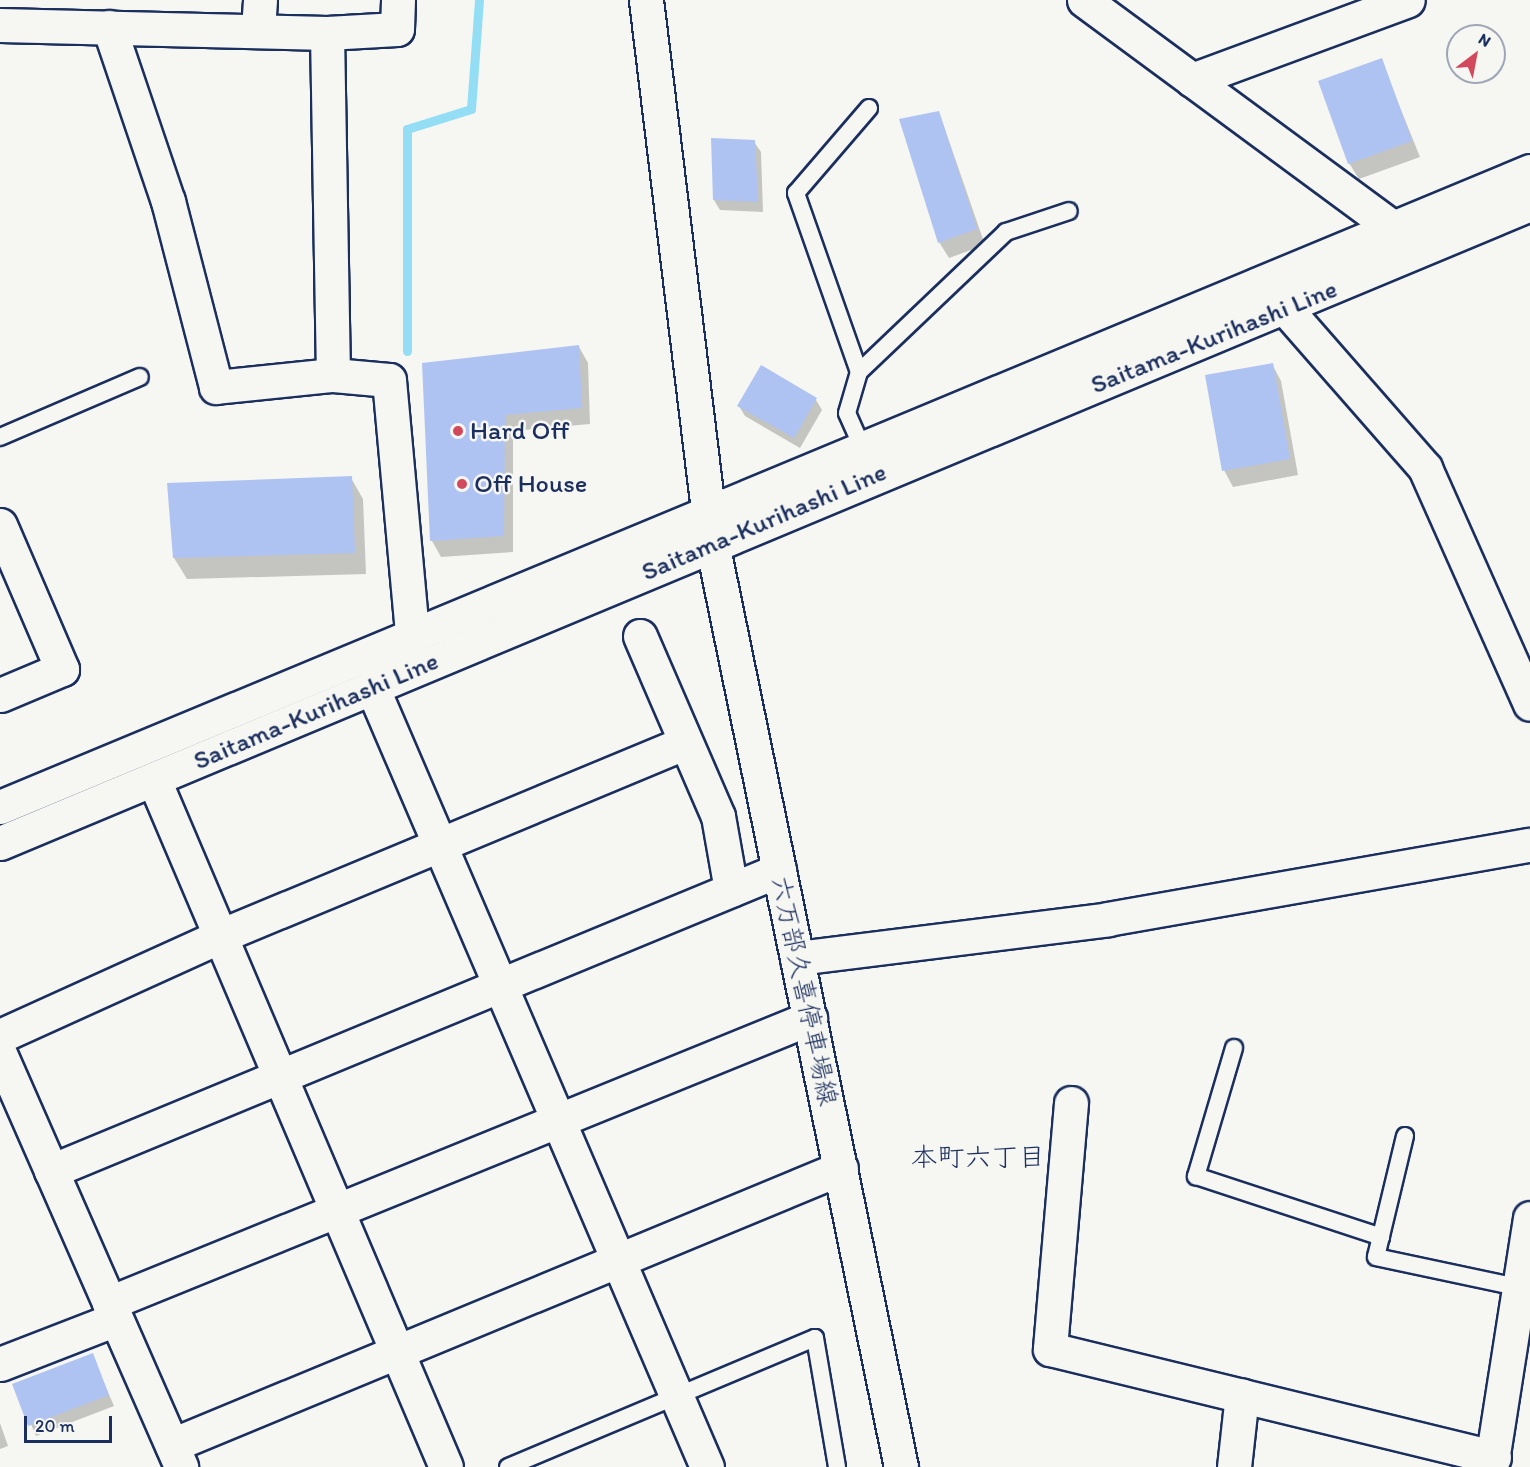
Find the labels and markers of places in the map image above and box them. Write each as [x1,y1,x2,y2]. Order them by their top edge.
place label: Hard Off [470,415,569,447]
marker: Hard Off [451,424,465,438]
place label: Off House [474,468,587,500]
marker: Off House [455,477,469,491]

